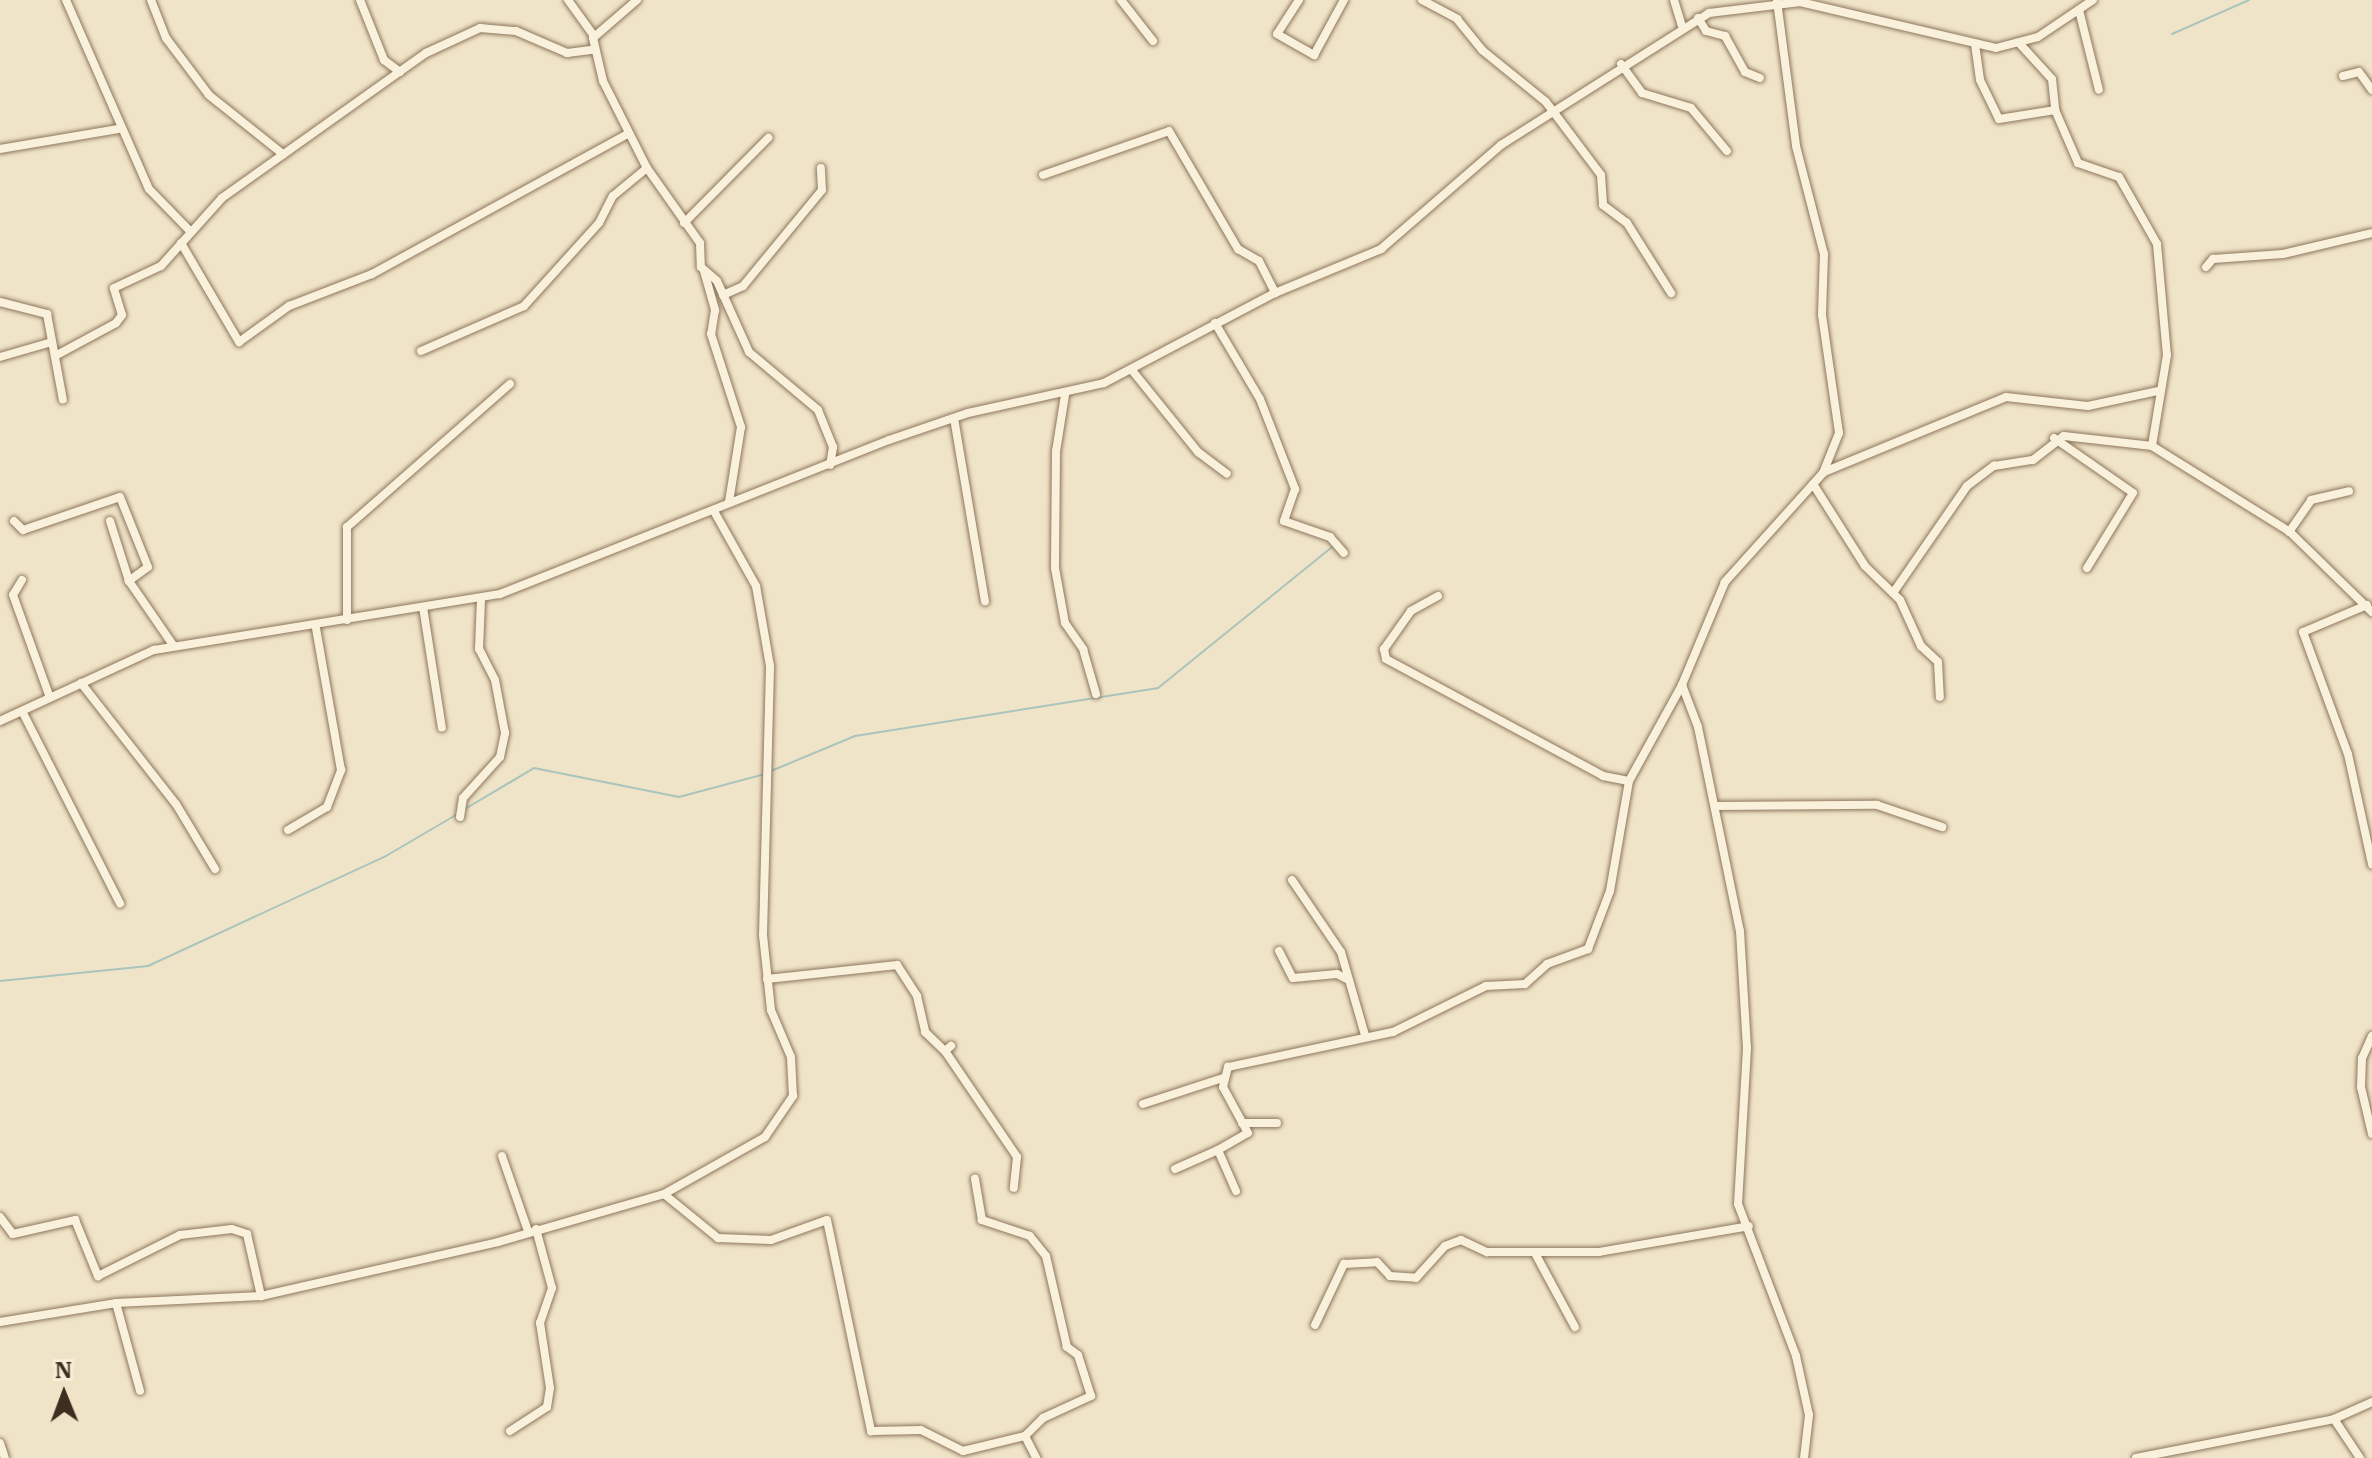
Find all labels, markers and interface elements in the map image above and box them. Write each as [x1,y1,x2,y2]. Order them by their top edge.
north arrow [24,1354,104,1434]
text: N [55,1355,73,1384]

